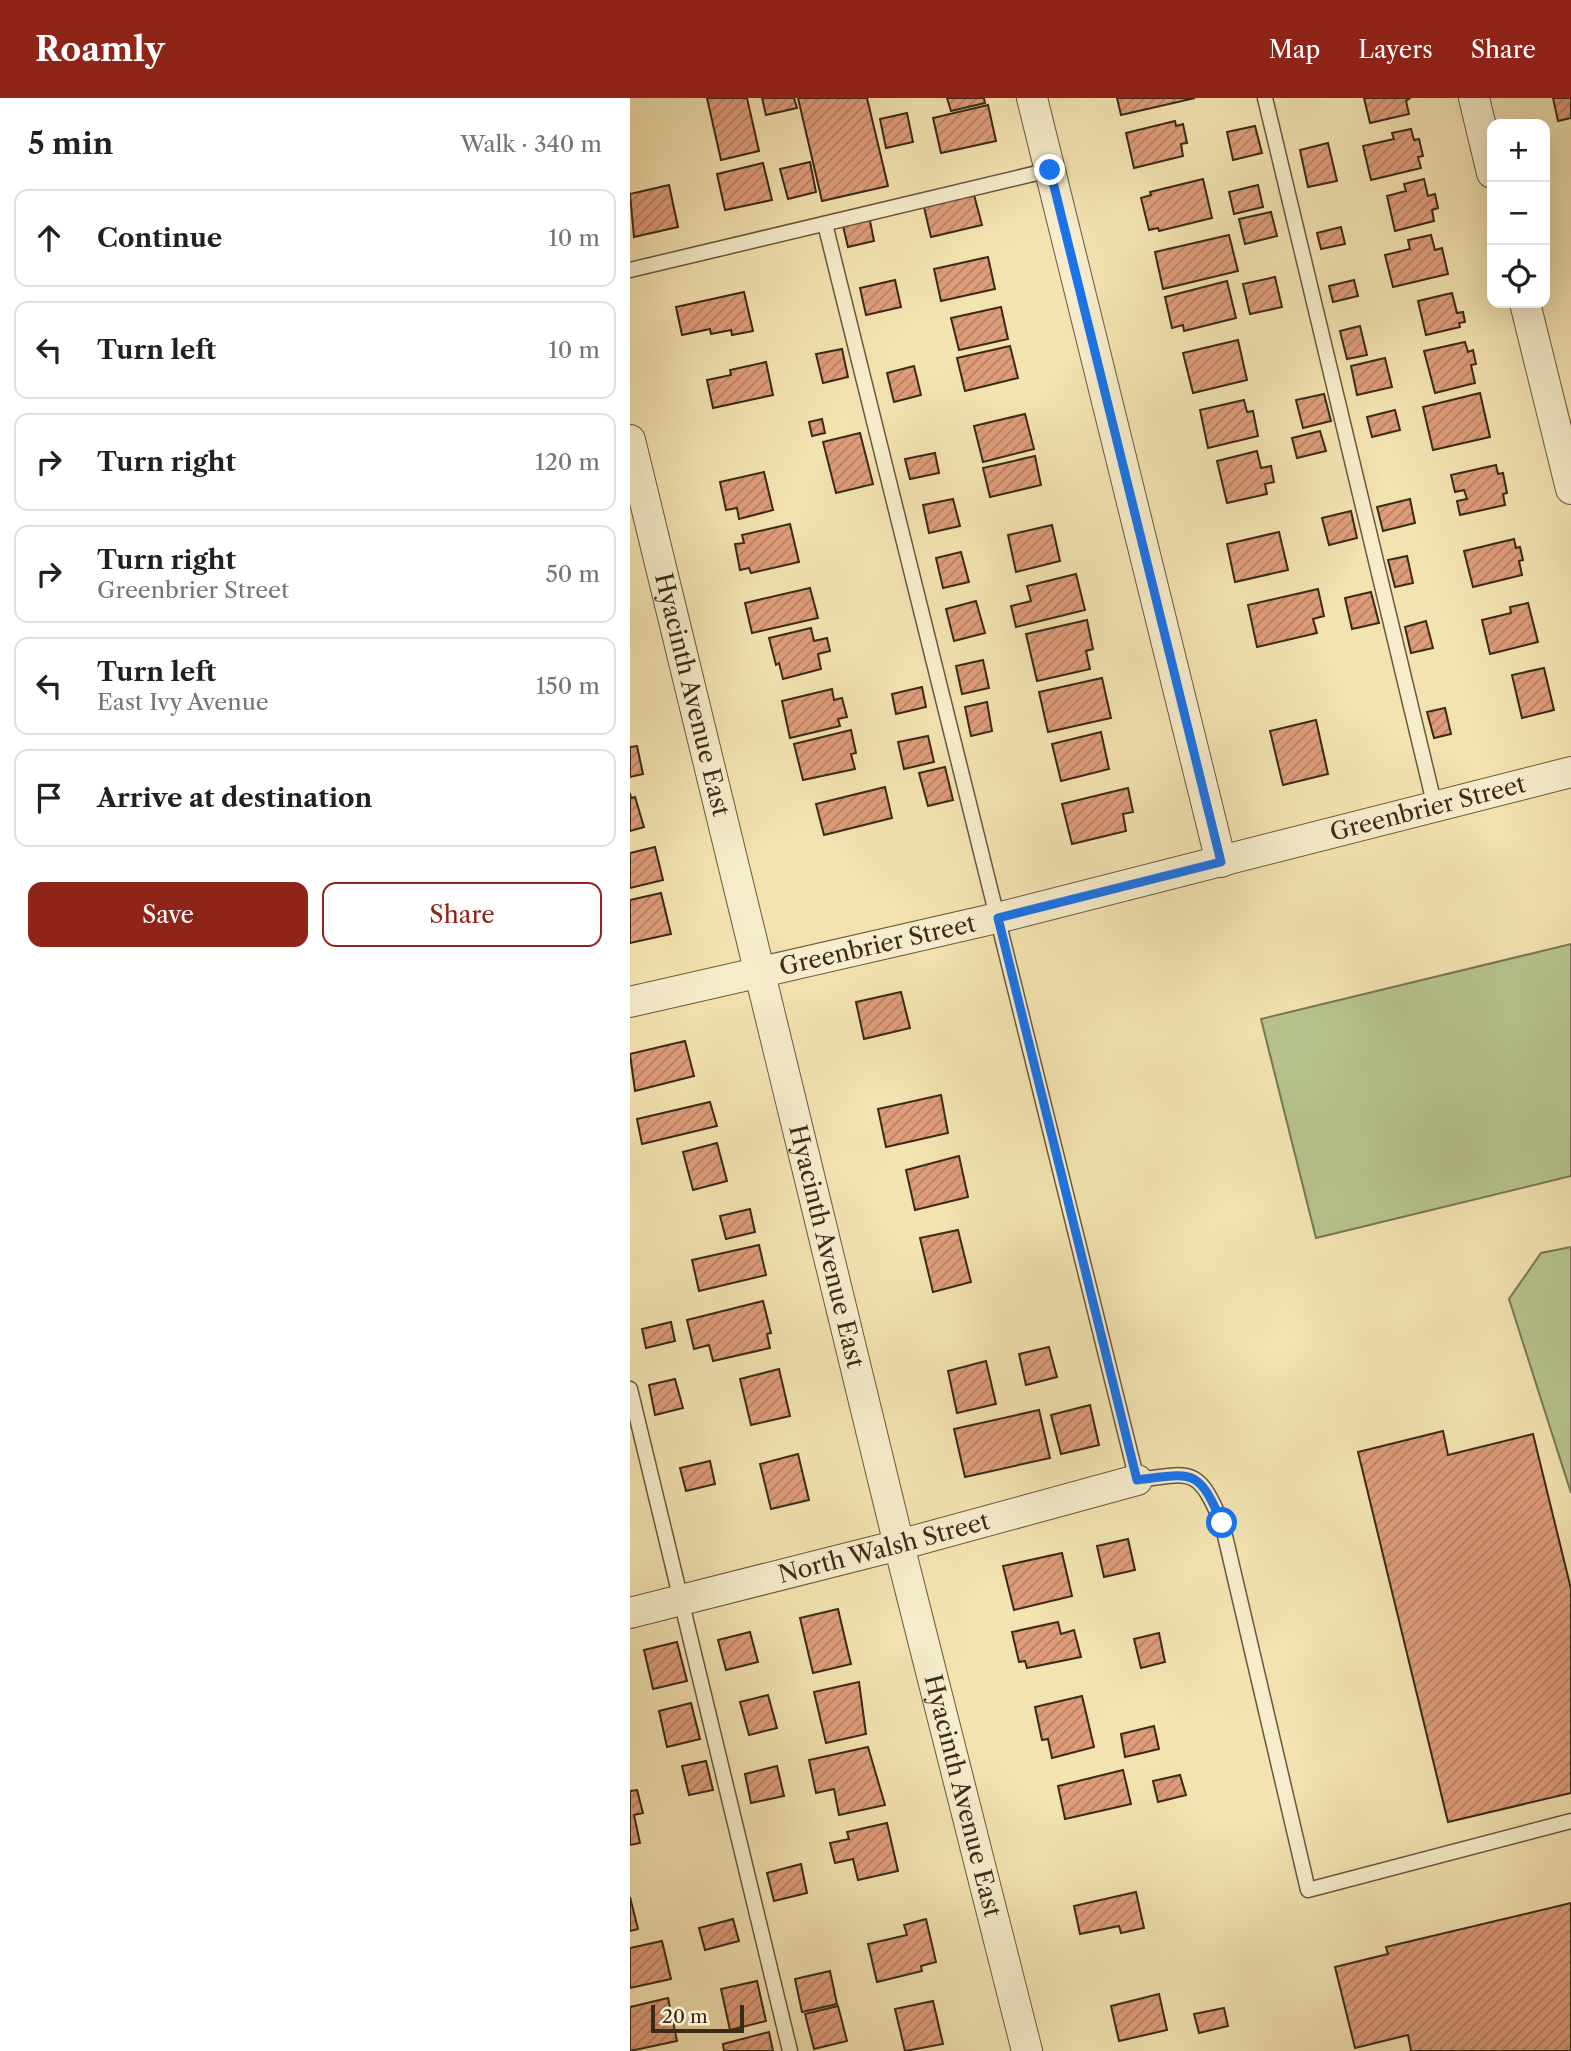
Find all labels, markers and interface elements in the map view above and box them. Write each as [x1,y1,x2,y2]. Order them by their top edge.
text: Roamly [35,29,165,70]
text: Map [1269,35,1320,64]
text: Layers [1358,35,1433,64]
text: Share [1471,35,1536,64]
map controls [1487,119,1550,308]
button: + [1487,119,1550,182]
text: 5 min [28,125,113,162]
text: Walk · 340 m [460,130,602,158]
route end [1034,154,1065,185]
button: − [1487,182,1550,245]
icon: ahead [30,219,68,257]
text: Continue [97,222,222,254]
text: 10 m [548,224,600,252]
button: locate [1487,245,1550,308]
icon: left [30,331,68,369]
text: Turn left [97,334,216,366]
text: 10 m [548,336,600,364]
icon: right [30,443,68,481]
text: Turn right [97,446,236,478]
text: 120 m [535,448,600,476]
text: Turn right [97,544,236,576]
icon: right [30,555,68,593]
text: 50 m [545,560,600,588]
street label: Hyacinth Avenue East [649,570,736,819]
text: Greenbrier Street [97,576,289,604]
text: Turn left [97,656,216,688]
icon: left [30,667,68,705]
text: 150 m [536,672,600,700]
text: East Ivy Avenue [97,688,269,716]
street label: Greenbrier Street [1327,769,1529,847]
icon: arrive [30,779,68,817]
text: Arrive at destination [97,782,372,814]
button: Save [28,882,308,947]
button: Share [322,882,602,947]
street label: Greenbrier Street [777,908,979,981]
street label: Hyacinth Avenue East [783,1122,870,1371]
street label: North Walsh Street [775,1506,993,1589]
route start [1206,1507,1237,1538]
street label: Hyacinth Avenue East [918,1671,1008,1921]
scale bar [651,2002,744,2034]
text: 20 m [662,2005,708,2028]

